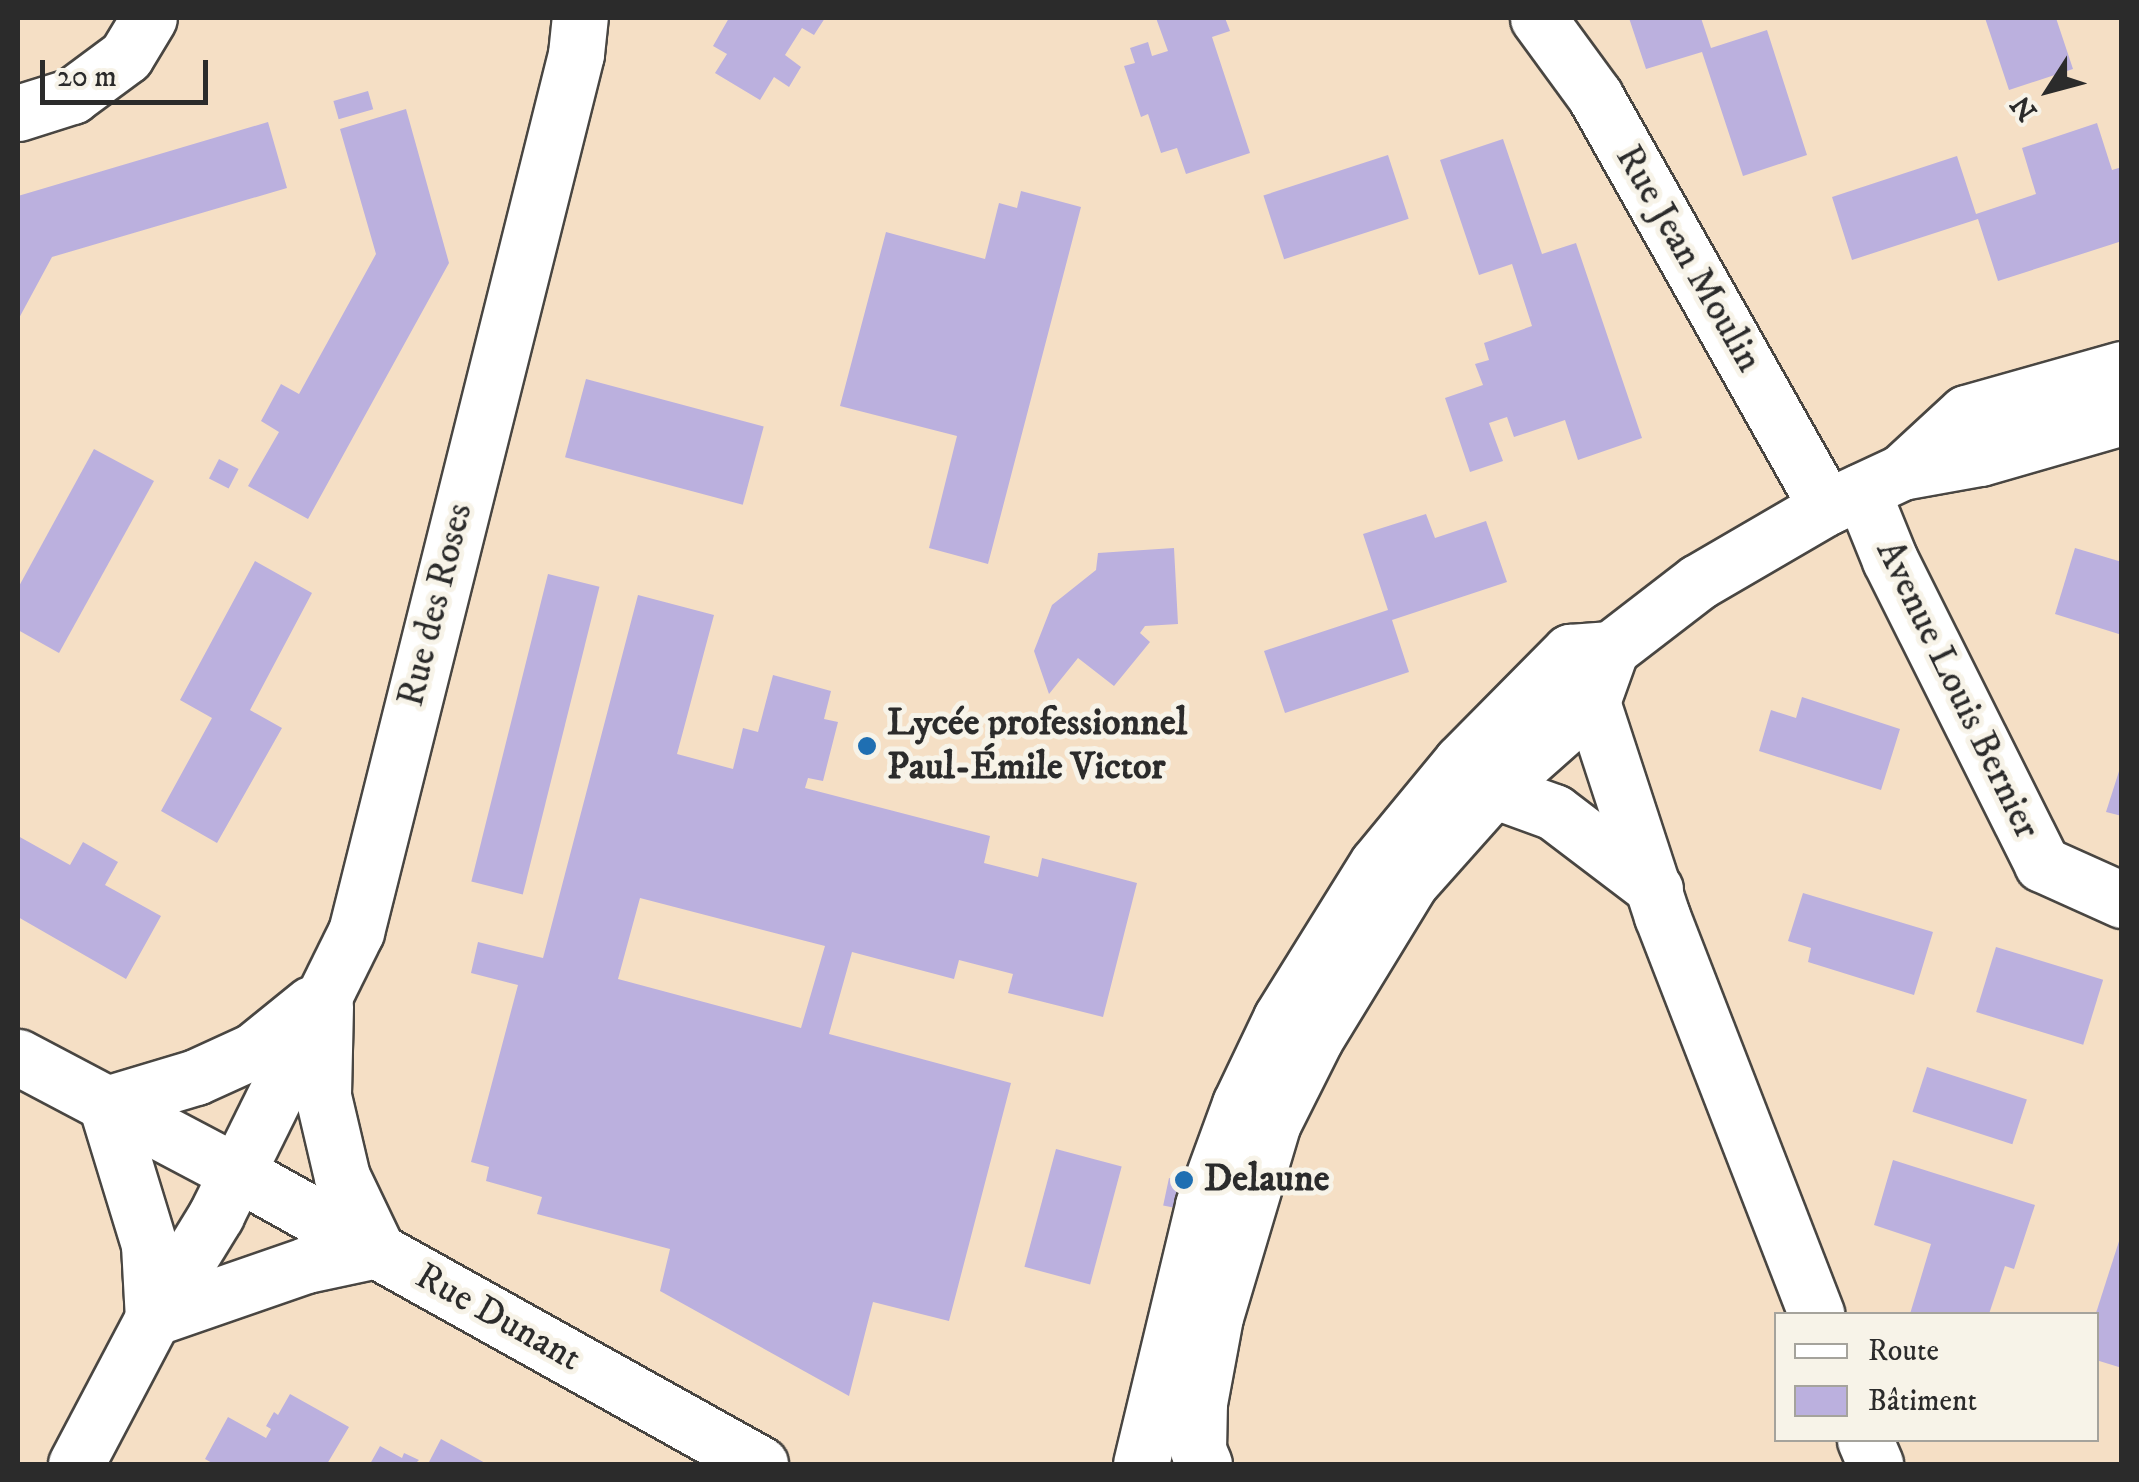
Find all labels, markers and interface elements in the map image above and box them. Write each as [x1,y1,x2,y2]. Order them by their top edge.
scale bar [45,40,212,102]
north arrow [1999,40,2099,140]
text: 20 m [57,59,117,96]
text: N [2003,88,2045,128]
street label: Rue Jean Moulin [1605,138,1771,380]
street label: Rue des Roses [389,499,483,711]
street label: Avenue Louis Bernier [1865,533,2049,847]
place label: Lycée professionnel Paul-Émile Victor [887,701,1187,791]
marker: Lycée professionnel Paul-Émile Victor [856,735,878,757]
place label: Delaune [1204,1157,1329,1203]
marker: Delaune [1173,1169,1195,1191]
street label: Rue Dunant [407,1254,589,1382]
legend [1774,1312,2099,1442]
text: Route [1868,1333,1939,1370]
text: Bâtiment [1868,1383,1977,1420]

